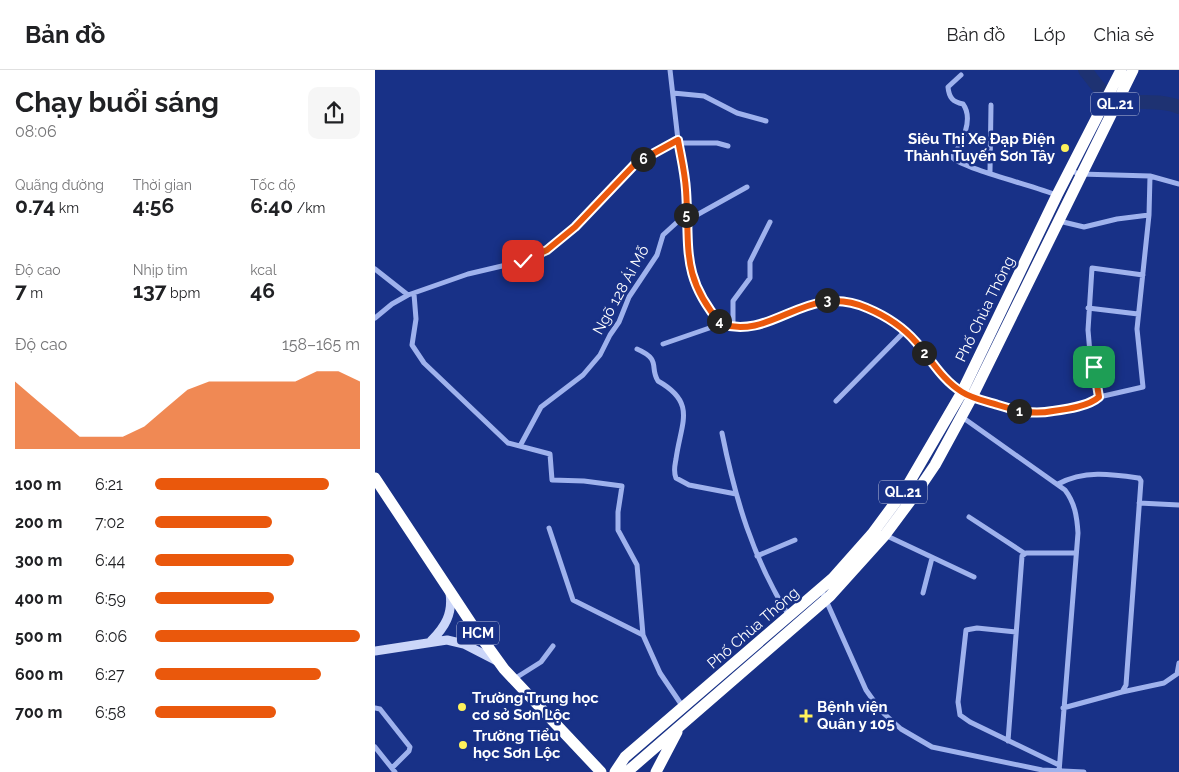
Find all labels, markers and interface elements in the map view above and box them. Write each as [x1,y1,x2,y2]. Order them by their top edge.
text: Bản đồ [25,20,105,49]
text: Bản đồ [946,24,1005,45]
text: Lớp [1033,24,1066,45]
text: Chia sẻ [1094,24,1154,45]
text: Chạy buổi sáng [15,86,219,119]
button: share [308,87,360,139]
road number: QL.21 [1091,92,1139,116]
text: 08:06 [15,122,57,141]
place label: Siêu Thị Xe Đạp Điện Thành Tuyến Sơn Tây [904,130,1056,165]
marker: Siêu Thị Xe Đạp Điện Thành Tuyến Sơn Tây [1059,142,1071,154]
pin: 6 [631,146,655,172]
text: 6 [639,151,648,167]
text: Quãng đường [15,177,104,193]
text: Thời gian [133,177,192,193]
text: Tốc độ [250,177,296,193]
text: 0.74 [15,193,55,218]
text: 4:56 [133,193,174,218]
text: 6:40 [250,193,293,218]
text: km [55,200,79,216]
text: /km [293,200,325,216]
pin: 5 [673,202,699,228]
text: 5 [683,207,690,223]
pin [502,240,544,282]
street label: Ngõ 128 Ái Mỗ [589,242,653,338]
icon: check [509,247,537,275]
street label: Phố Chùa Thông [952,253,1018,365]
text: Độ cao [15,262,61,278]
text: Nhịp tim [133,262,188,278]
text: kcal [250,262,277,278]
text: 7 [15,278,27,303]
text: 137 [133,278,167,303]
text: 46 [250,278,275,303]
text: m [27,285,43,301]
text: bpm [167,285,200,301]
pin: 3 [815,288,839,312]
text: 3 [824,292,831,308]
pin: 4 [707,308,731,334]
text: 4 [716,313,724,329]
text: Độ cao [15,335,67,354]
text: 158–165 m [282,335,360,354]
pin: 2 [911,340,937,366]
text: 2 [921,345,928,361]
pin [1073,346,1115,388]
icon: arrive [1080,353,1108,381]
pin: 1 [1007,398,1031,424]
text: 1 [1016,403,1023,419]
text: 100 m [15,475,61,494]
text: 6:21 [95,475,123,494]
road number: QL.21 [879,481,927,504]
text: 200 m [15,513,62,532]
text: 7:02 [95,513,125,532]
text: 300 m [15,551,62,570]
text: 6:44 [95,551,125,570]
street label: Phố Chùa Thông [704,583,802,673]
text: 400 m [15,589,63,608]
text: 6:59 [95,589,126,608]
road number: HCM [457,622,499,644]
text: 500 m [15,627,62,646]
text: 6:06 [95,627,127,646]
text: 600 m [15,665,63,684]
text: 6:27 [95,665,125,684]
place label: Trường Trung học cơ sở Sơn Lộc [472,689,599,724]
place label: Bệnh viện Quân y 105 [817,698,895,733]
marker: Trường Trung học cơ sở Sơn Lộc [456,701,468,713]
text: 700 m [15,703,62,722]
text: 6:58 [95,703,126,722]
marker: Bệnh viện Quân y 105 [799,709,813,723]
place label: Trường Tiểu học Sơn Lộc [473,727,561,762]
marker: Trường Tiểu học Sơn Lộc [457,739,469,751]

